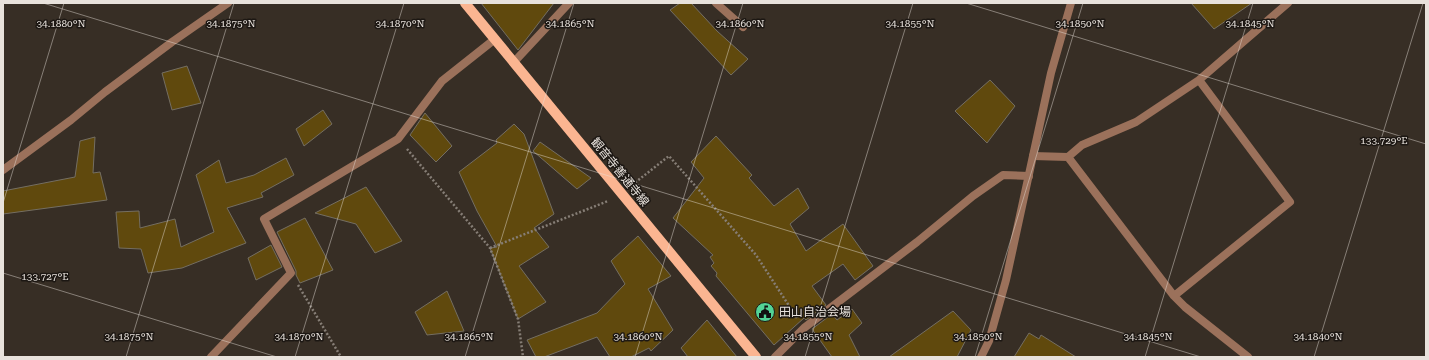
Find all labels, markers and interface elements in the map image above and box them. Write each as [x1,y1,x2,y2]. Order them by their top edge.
text: 34.1880°N [36,18,86,29]
text: 34.1875°N [206,18,256,29]
text: 34.1870°N [375,18,425,29]
text: 34.1865°N [545,18,595,29]
text: 34.1860°N [715,18,765,29]
text: 34.1855°N [885,18,935,29]
text: 34.1850°N [1055,18,1105,29]
text: 34.1845°N [1225,18,1275,29]
street label: 観音寺善通寺線 [588,135,652,209]
text: 133.729°E [1360,135,1408,146]
text: 133.727°E [21,271,69,282]
public building icon: 田山自治会場 [754,301,776,323]
place label: 田山自治会場 [779,305,851,319]
text: 34.1875°N [104,331,154,342]
text: 34.1870°N [274,331,324,342]
text: 34.1865°N [444,331,494,342]
text: 34.1860°N [613,331,663,342]
text: 34.1855°N [783,331,833,342]
text: 34.1850°N [953,331,1003,342]
text: 34.1845°N [1123,331,1173,342]
text: 34.1840°N [1293,331,1343,342]

